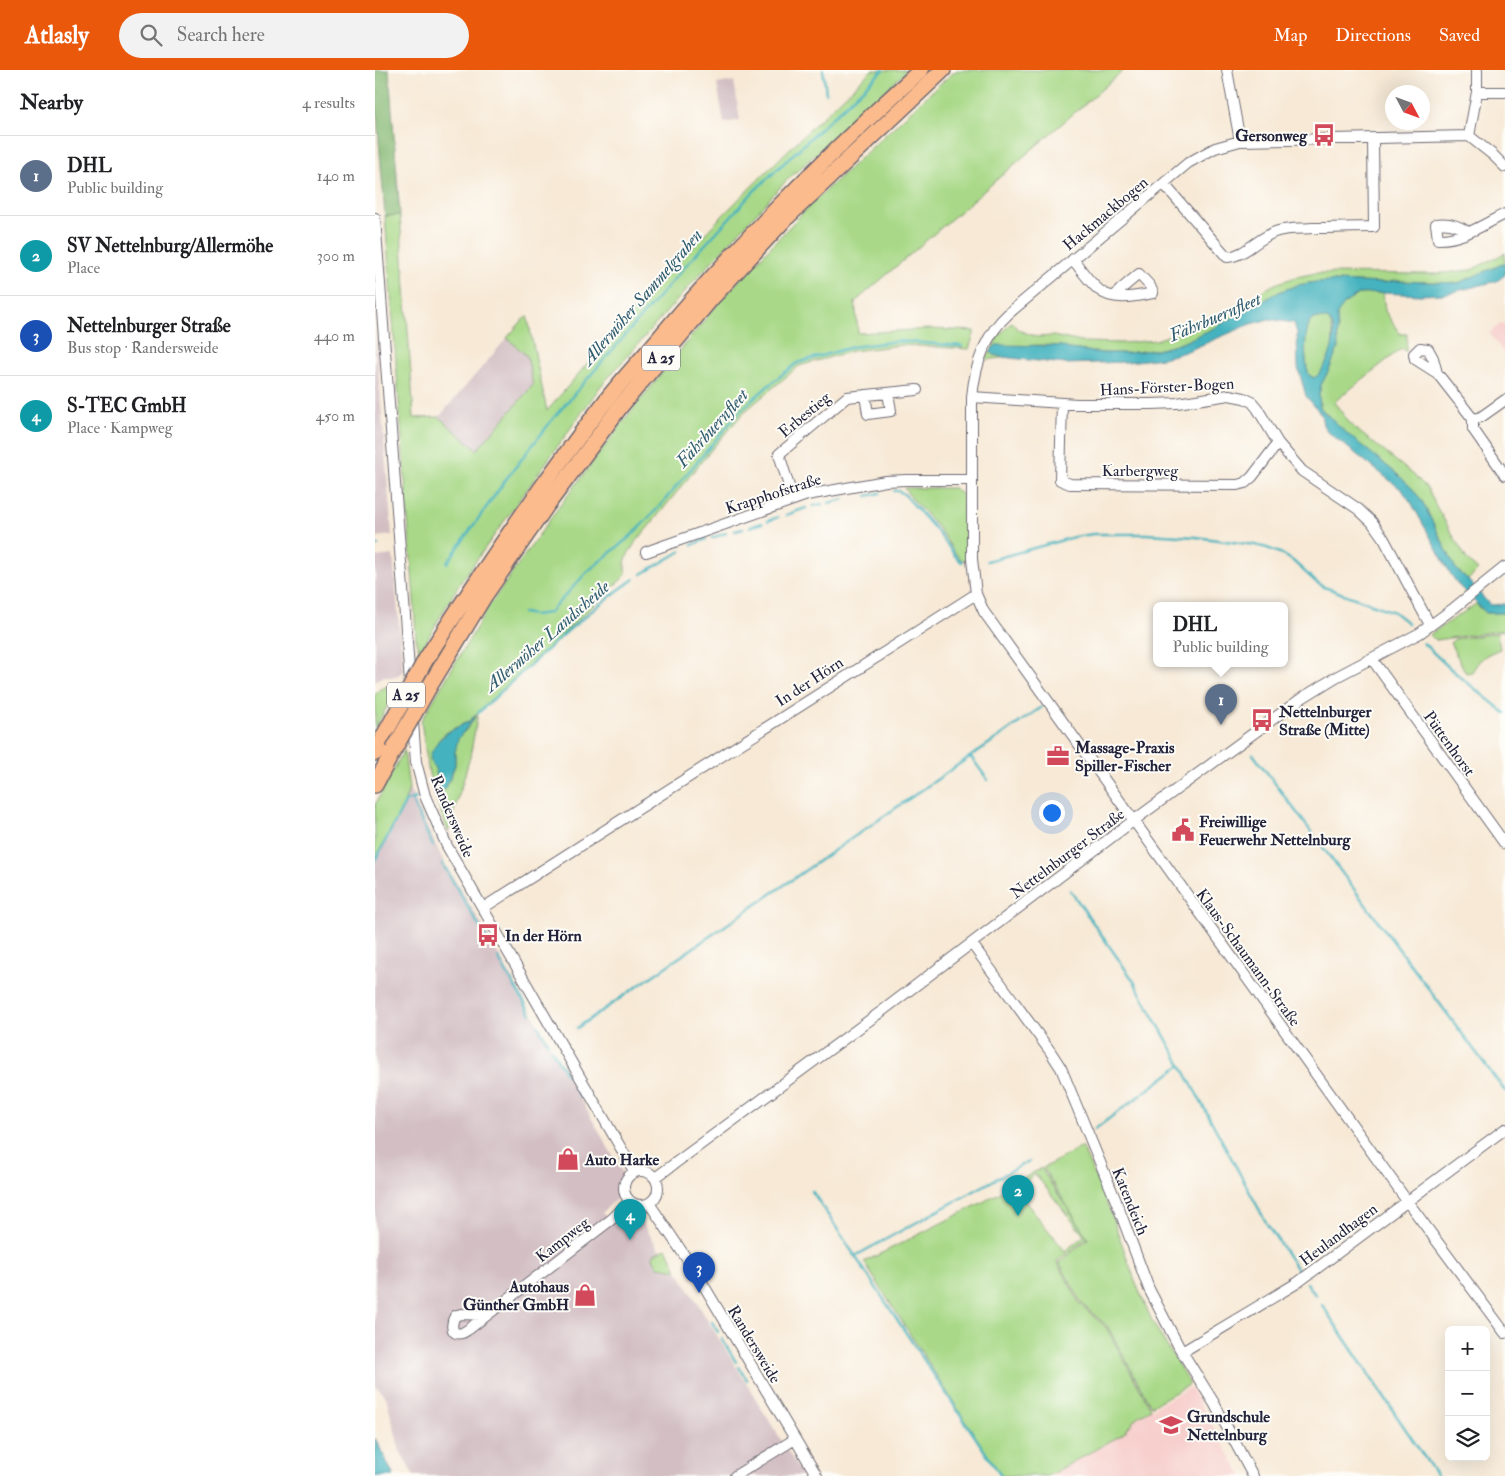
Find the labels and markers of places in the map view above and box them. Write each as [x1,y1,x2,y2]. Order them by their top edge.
bus stop icon: Gersonweg [1311,122,1337,148]
place label: Gersonweg [1235,126,1308,147]
pin: 1 [1205,684,1237,725]
place label: Nettelnburger Straße (Mitte) [1278,702,1373,740]
bus stop icon: Nettelnburger Straße (Mitte) [1249,707,1275,733]
place label: Massage-Praxis Spiller-Fischer [1074,738,1175,777]
office icon: Massage-Praxis Spiller-Fischer [1045,743,1071,769]
place label: Freiwillige Feuerwehr Nettelnburg [1199,812,1351,851]
public building icon: Freiwillige Feuerwehr Nettelnburg [1170,817,1196,843]
bus stop icon: In der Hörn [475,922,501,948]
place label: In der Hörn [505,926,583,946]
shop icon: Auto Harke [555,1146,581,1172]
place label: Auto Harke [584,1150,660,1170]
pin: 2 [1002,1175,1034,1216]
pin: 4 [614,1199,646,1240]
pin: 3 [683,1252,715,1293]
place label: Autohaus Günther GmbH [463,1277,570,1315]
shop icon: Autohaus Günther GmbH [572,1282,598,1308]
place label: Grundschule Nettelnburg [1186,1407,1270,1446]
school or university icon: Grundschule Nettelnburg [1158,1412,1184,1438]

